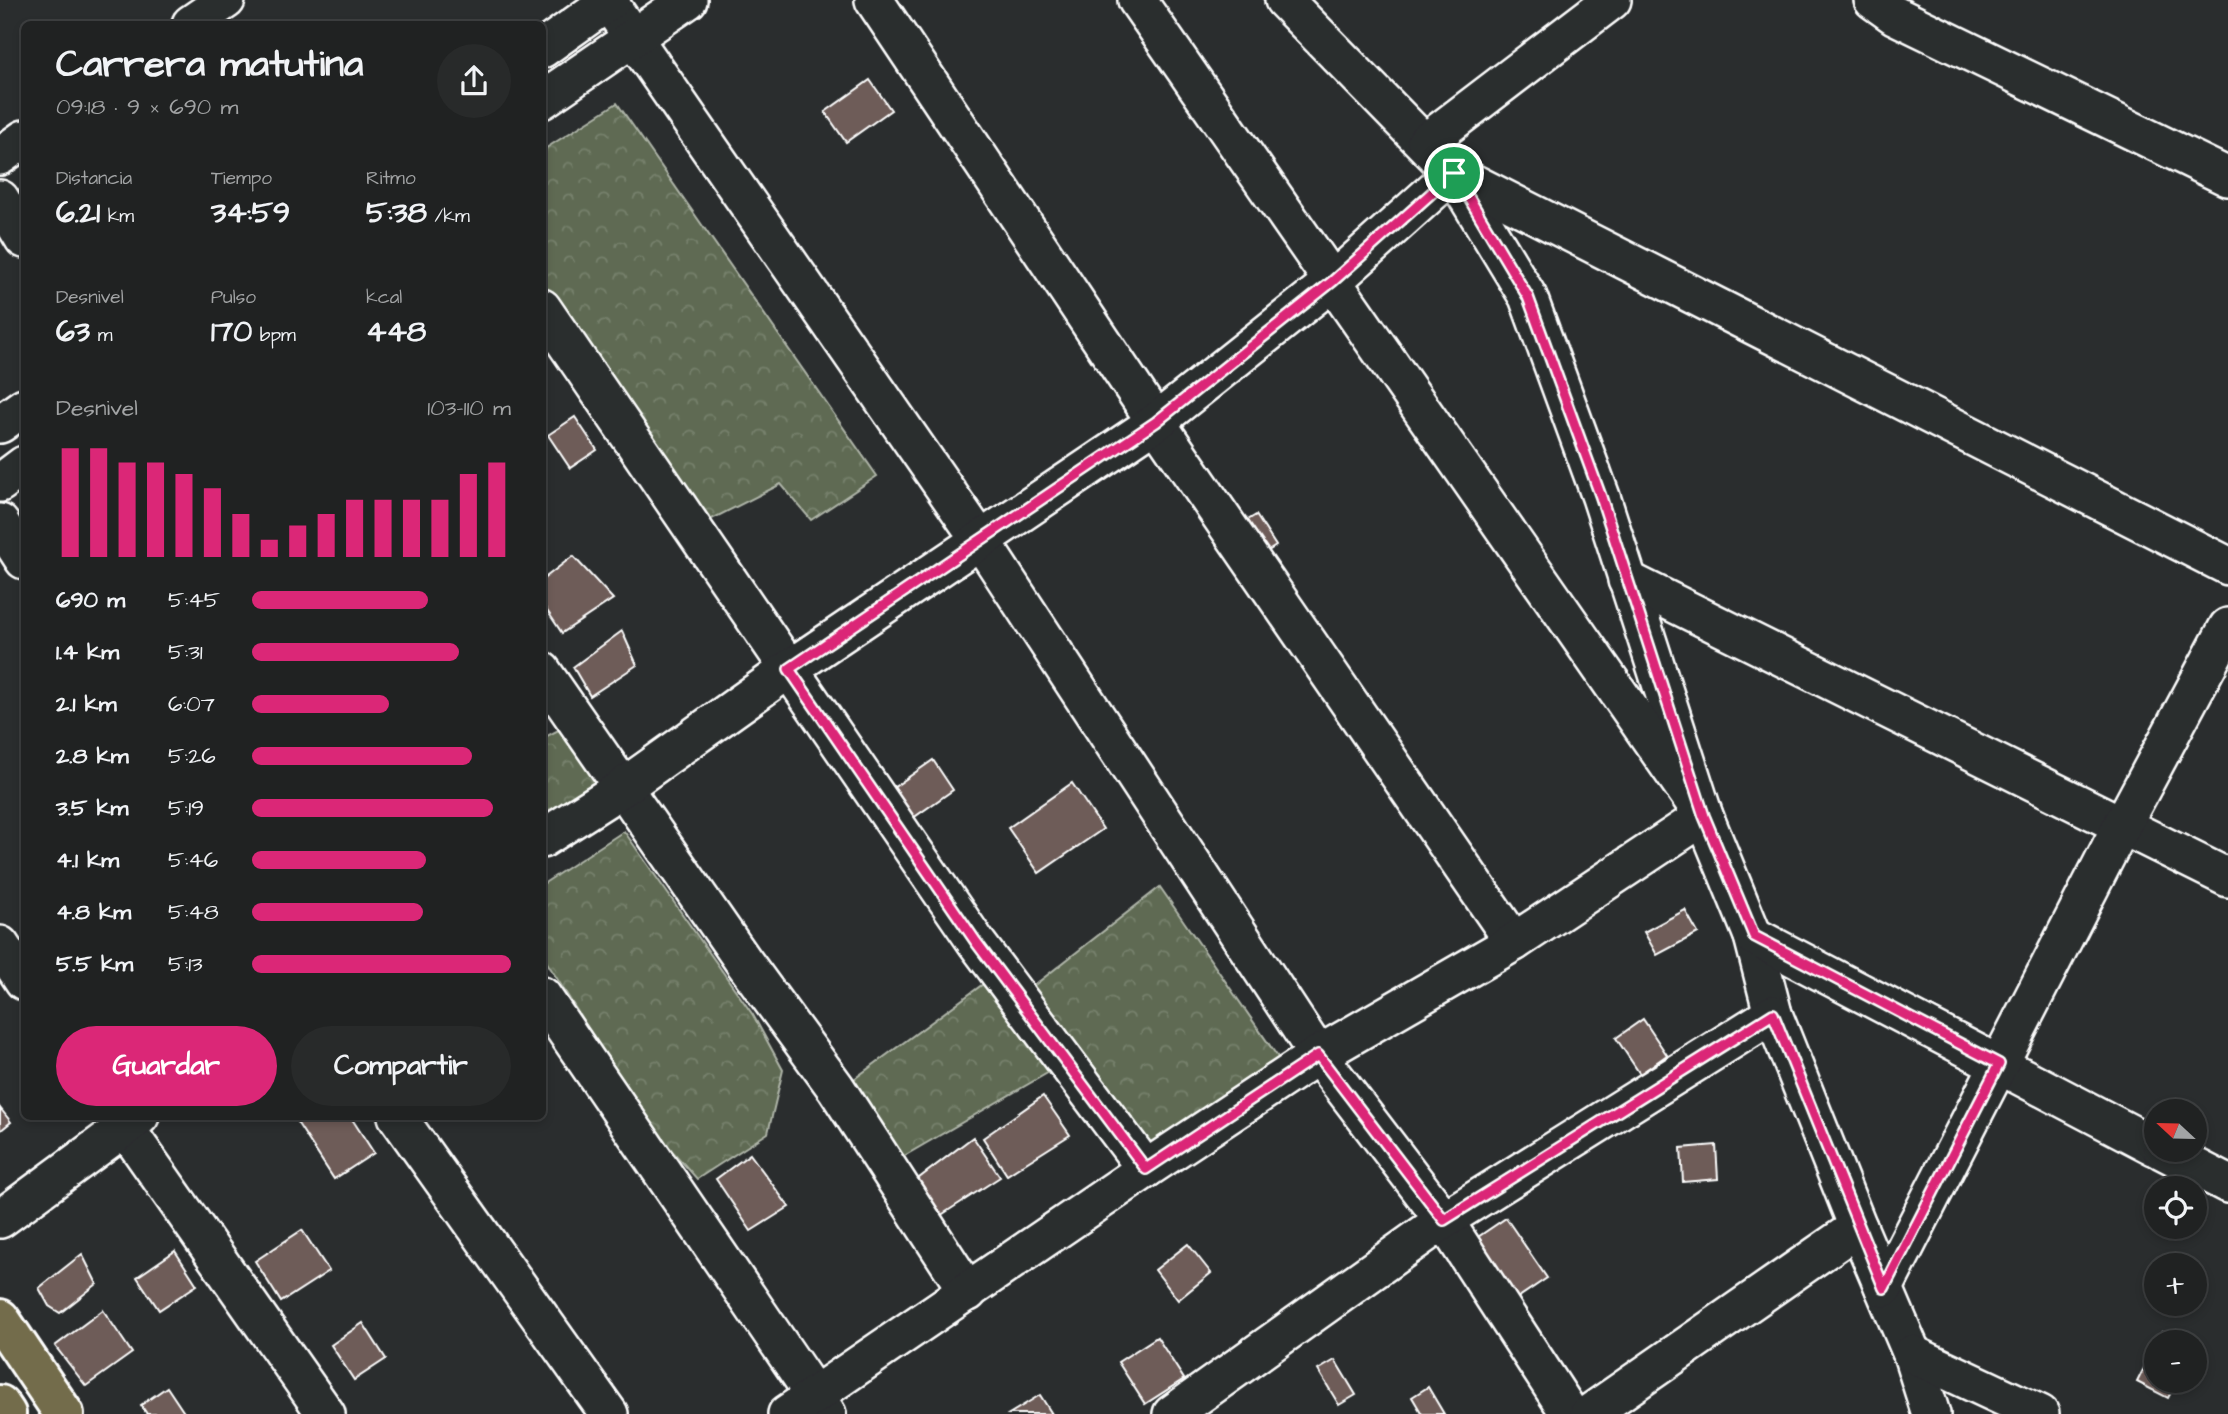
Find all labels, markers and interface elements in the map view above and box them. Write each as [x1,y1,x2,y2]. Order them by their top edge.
text: Carrera matutina [56,39,363,91]
button: share [437,44,511,118]
text: 09:18 · 9 × 690 m [56,91,238,123]
pin [1424,143,1484,203]
icon: arrive [1435,154,1473,192]
text: Distancia [56,165,132,192]
text: Tiempo [211,165,272,192]
text: Ritmo [366,165,416,192]
text: 6.21 [56,192,100,234]
text: 34:59 [211,192,290,234]
text: 5:38 [366,192,427,234]
text: km [100,203,134,230]
text: /km [427,203,470,230]
text: Desnivel [56,284,124,311]
text: Pulso [211,284,256,311]
text: kcal [366,284,402,311]
text: 63 [56,311,90,353]
text: 170 [211,311,252,353]
text: 448 [366,311,426,353]
text: m [90,322,112,349]
text: bpm [252,322,296,349]
text: Desnivel [56,392,138,424]
text: 103–110 m [427,392,511,424]
text: 690 m [56,584,125,616]
text: 5:45 [168,584,220,616]
text: 1.4 km [56,636,119,668]
text: 5:31 [168,636,203,668]
text: 2.1 km [56,688,117,720]
text: 6:07 [168,688,215,720]
text: 2.8 km [56,740,129,772]
text: 5:26 [168,740,216,772]
text: 3.5 km [56,792,128,824]
text: 5:19 [168,792,204,824]
text: 4.1 km [56,844,119,876]
text: 5:46 [168,844,218,876]
text: 4.8 km [56,896,131,928]
text: 5:48 [168,896,219,928]
text: 5.5 km [56,948,133,980]
text: 5:13 [168,948,203,980]
button: Guardar [56,1026,277,1106]
button: Compartir [291,1026,511,1106]
north arrow [2144,1099,2207,1162]
map controls [2144,1099,2207,1393]
button: locate [2144,1176,2207,1239]
button: + [2144,1253,2207,1316]
button: − [2144,1330,2207,1393]

